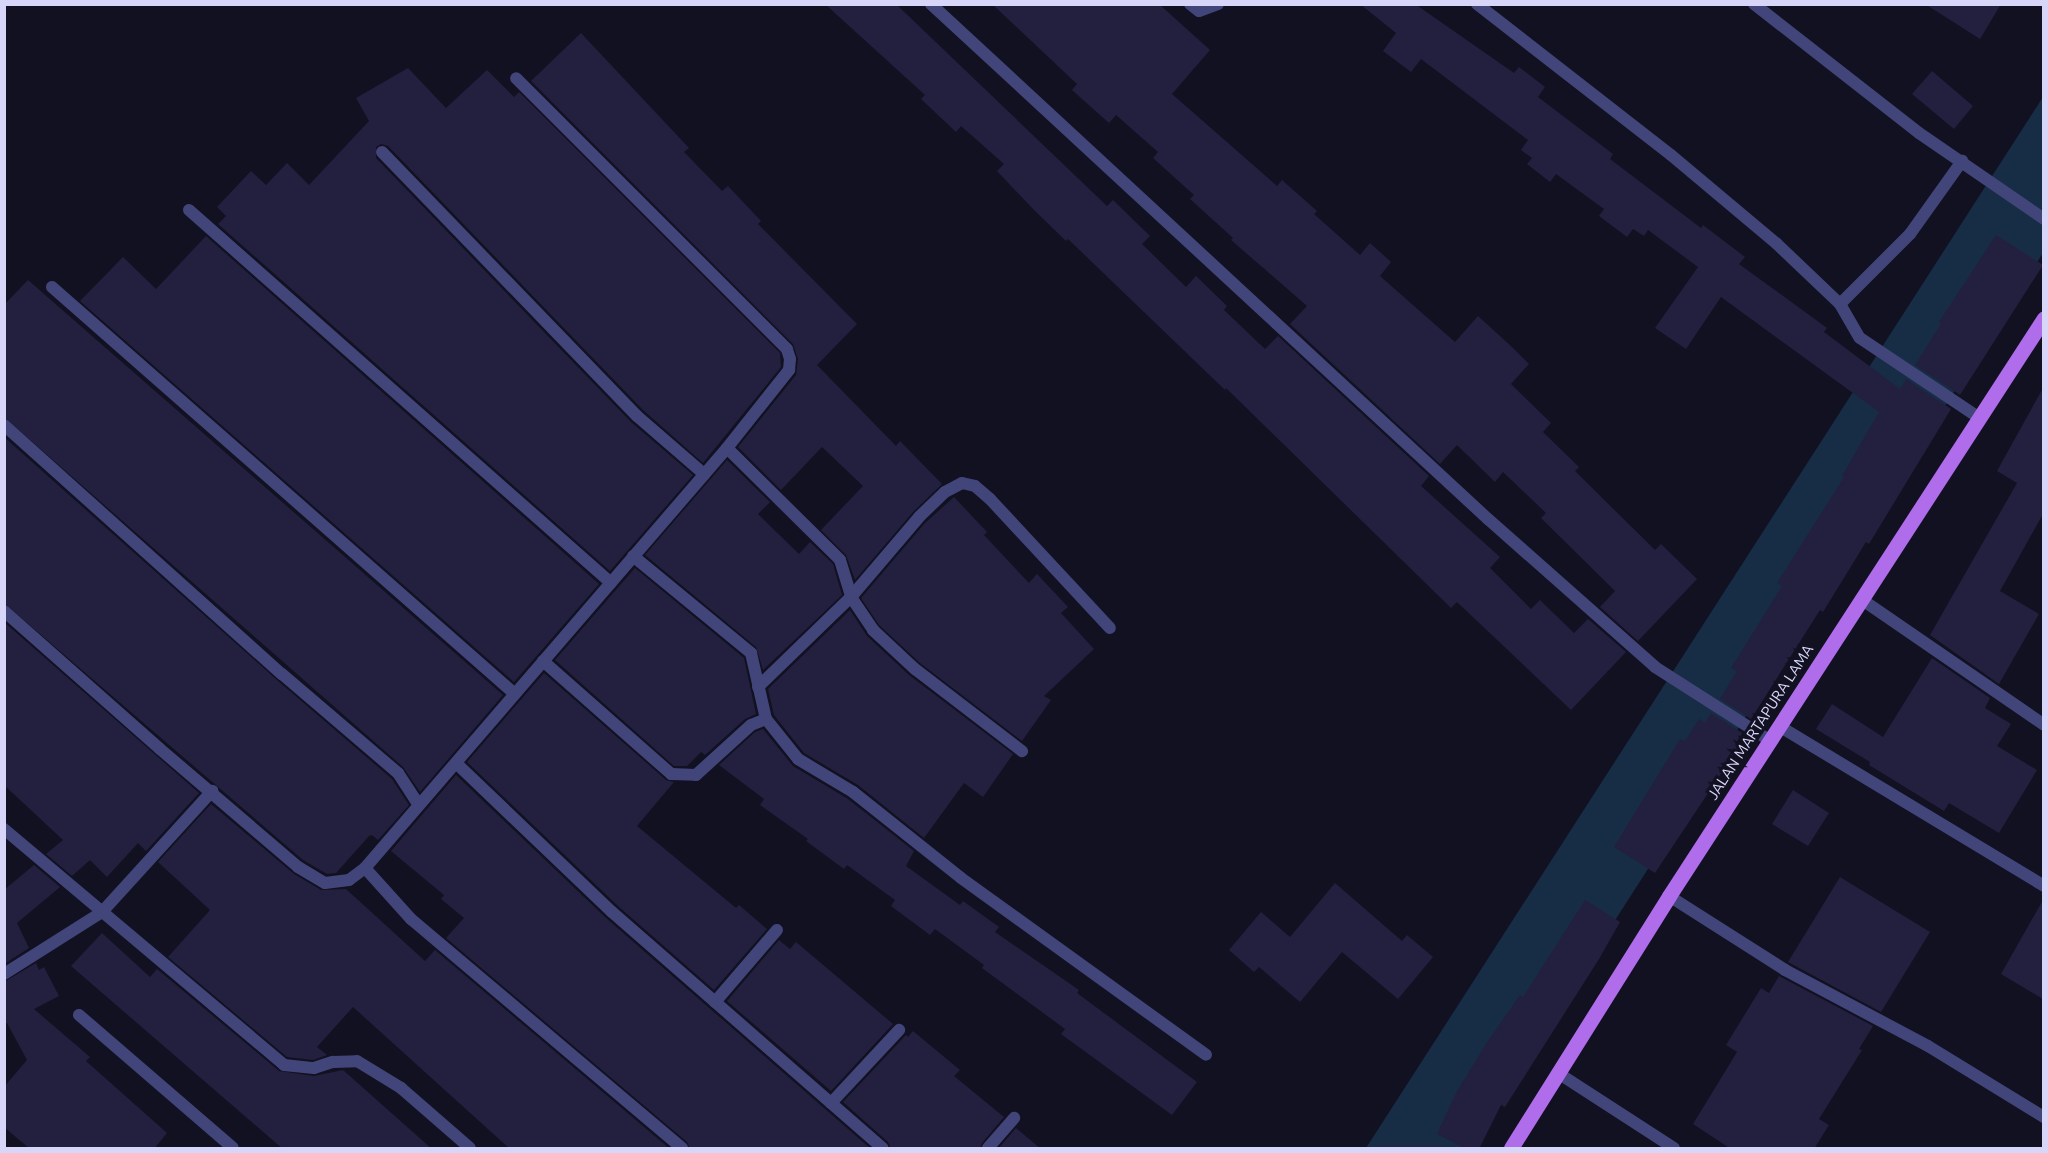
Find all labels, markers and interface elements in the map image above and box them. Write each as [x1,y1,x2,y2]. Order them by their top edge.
street label: JALAN MARTAPURA LAMA [1703,641,1817,803]

